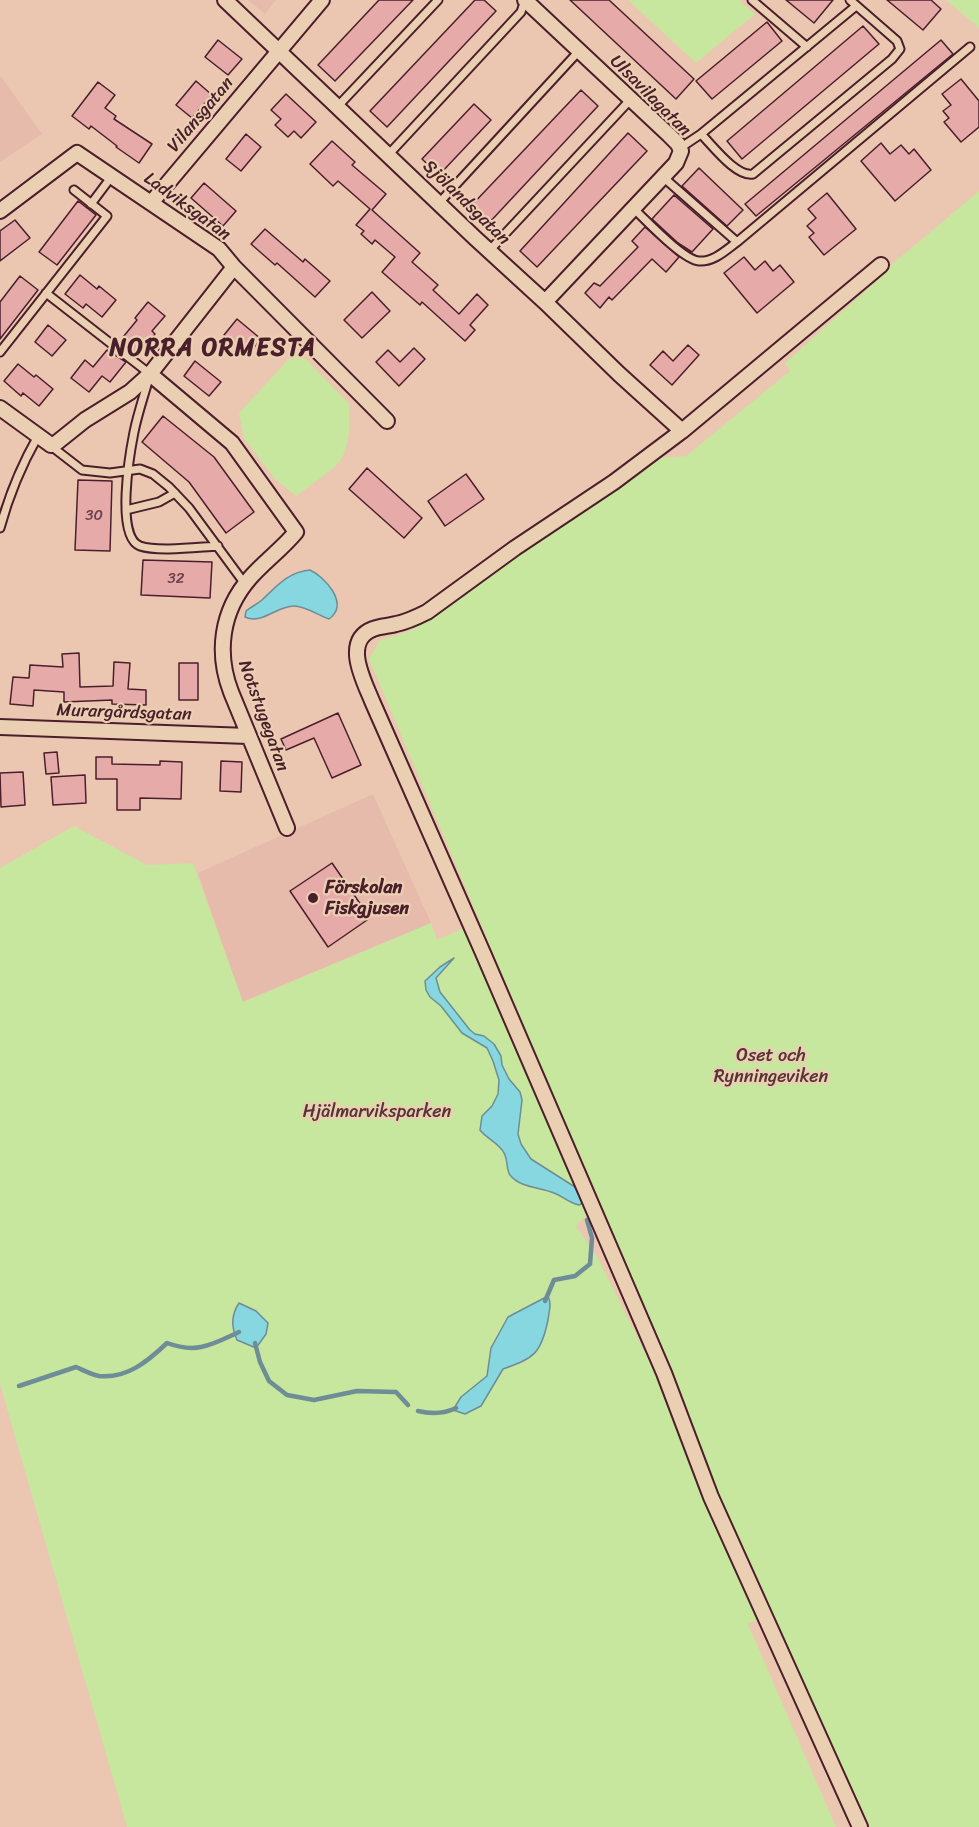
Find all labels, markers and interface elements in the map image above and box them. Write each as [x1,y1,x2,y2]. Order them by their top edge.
street label: Ulsavilagatan [605,51,695,141]
street label: Vilansgatan [163,73,239,157]
street label: Sjölandsgatan [418,156,514,250]
street label: Ladviksgatan [139,168,235,246]
district label: NORRA ORMESTA [110,335,316,363]
house number: 30 [85,507,103,525]
house number: 32 [168,570,184,588]
street label: Notstugegatan [233,658,293,774]
street label: Murargårdsgatan [56,700,192,726]
place label: Förskolan Fiskgjusen [325,877,409,920]
marker: Förskolan Fiskgjusen [306,891,320,905]
park label: Oset och Rynningeviken [714,1045,828,1088]
park label: Hjälmarviksparken [303,1101,451,1123]

